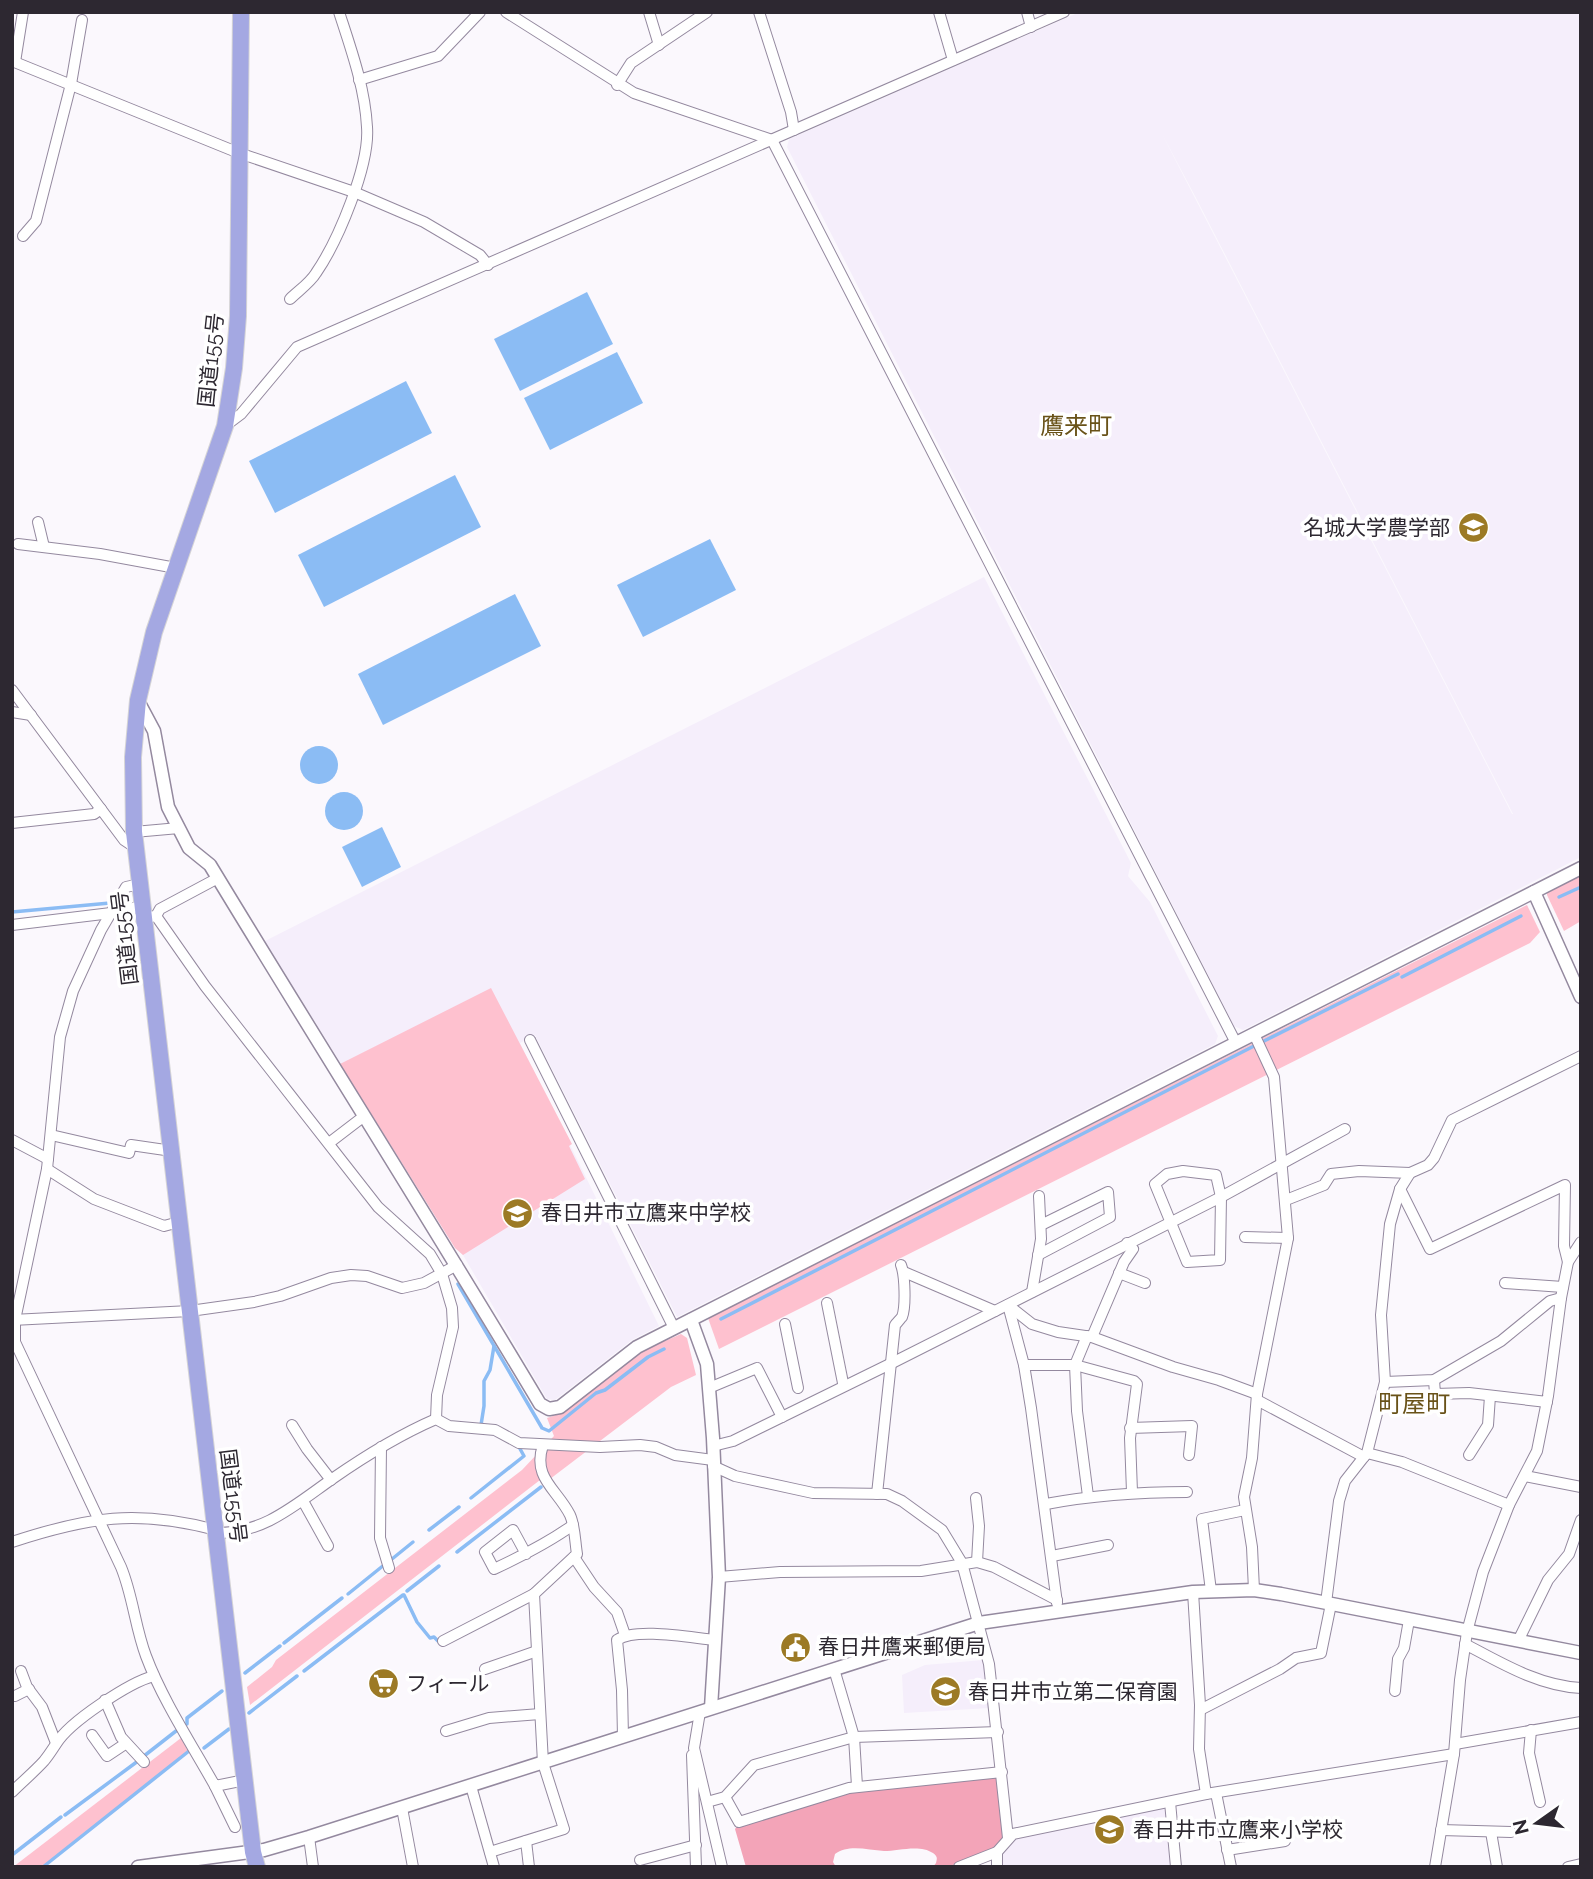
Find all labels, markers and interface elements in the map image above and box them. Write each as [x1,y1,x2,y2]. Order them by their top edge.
street label: 国道155号 [193,311,228,408]
district label: 鷹来町 [1040,411,1112,440]
school or university icon: 名城大学農学部 [1456,511,1490,545]
place label: 名城大学農学部 [1303,515,1450,540]
street label: 国道155号 [106,889,143,987]
school or university icon: 春日井市立鷹来中学校 [501,1196,535,1230]
place label: 春日井市立鷹来中学校 [541,1200,751,1225]
district label: 町屋町 [1378,1389,1450,1418]
street label: 国道155号 [215,1447,252,1545]
public building icon: 春日井鷹来郵便局 [778,1630,812,1664]
place label: 春日井鷹来郵便局 [818,1634,986,1659]
supermarket icon: フィール [366,1667,400,1701]
place label: フィール [406,1671,490,1696]
school or university icon: 春日井市立第二保育園 [928,1675,962,1709]
place label: 春日井市立第二保育園 [968,1679,1178,1704]
north arrow [1502,1788,1572,1858]
school or university icon: 春日井市立鷹来小学校 [1093,1813,1127,1847]
place label: 春日井市立鷹来小学校 [1133,1817,1343,1842]
text: N [1508,1817,1533,1837]

